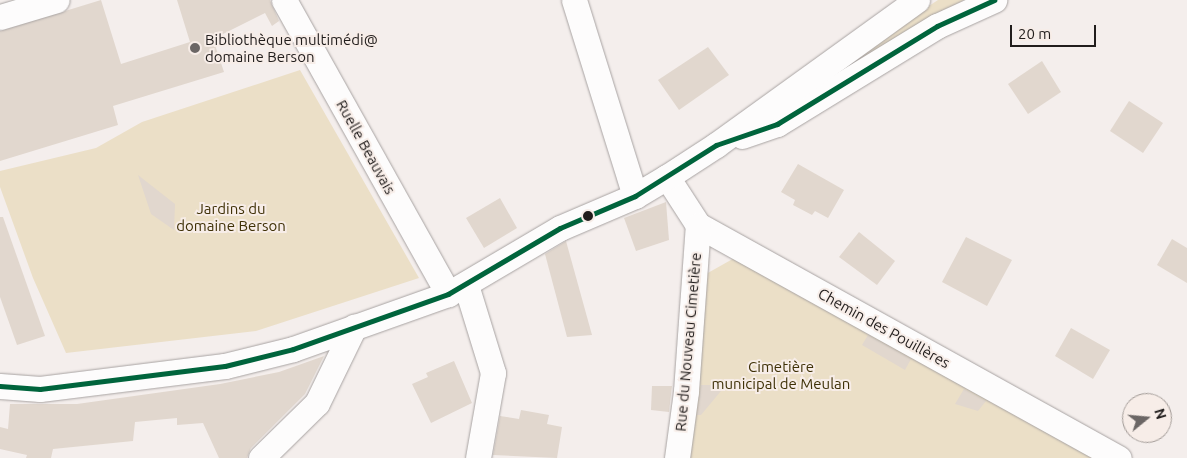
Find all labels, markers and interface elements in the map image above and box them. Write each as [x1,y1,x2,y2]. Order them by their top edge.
scale bar [1012,15,1098,47]
text: 20 m [1018,25,1051,42]
place label: Bibliothèque multimédi@ domaine Berson [205,30,378,65]
marker: Bibliothèque multimédi@ domaine Berson [189,42,201,54]
street label: Ruelle Beauvais [333,97,399,197]
park label: Jardins du domaine Berson [176,199,286,234]
unlabelled marker [583,211,593,221]
street label: Rue du Nouveau Cimetière [671,252,705,432]
street label: Chemin des Pouillères [815,284,953,372]
park label: Cimetière municipal de Meulan [712,357,850,392]
north arrow [1122,393,1172,443]
text: N [1151,407,1170,421]

